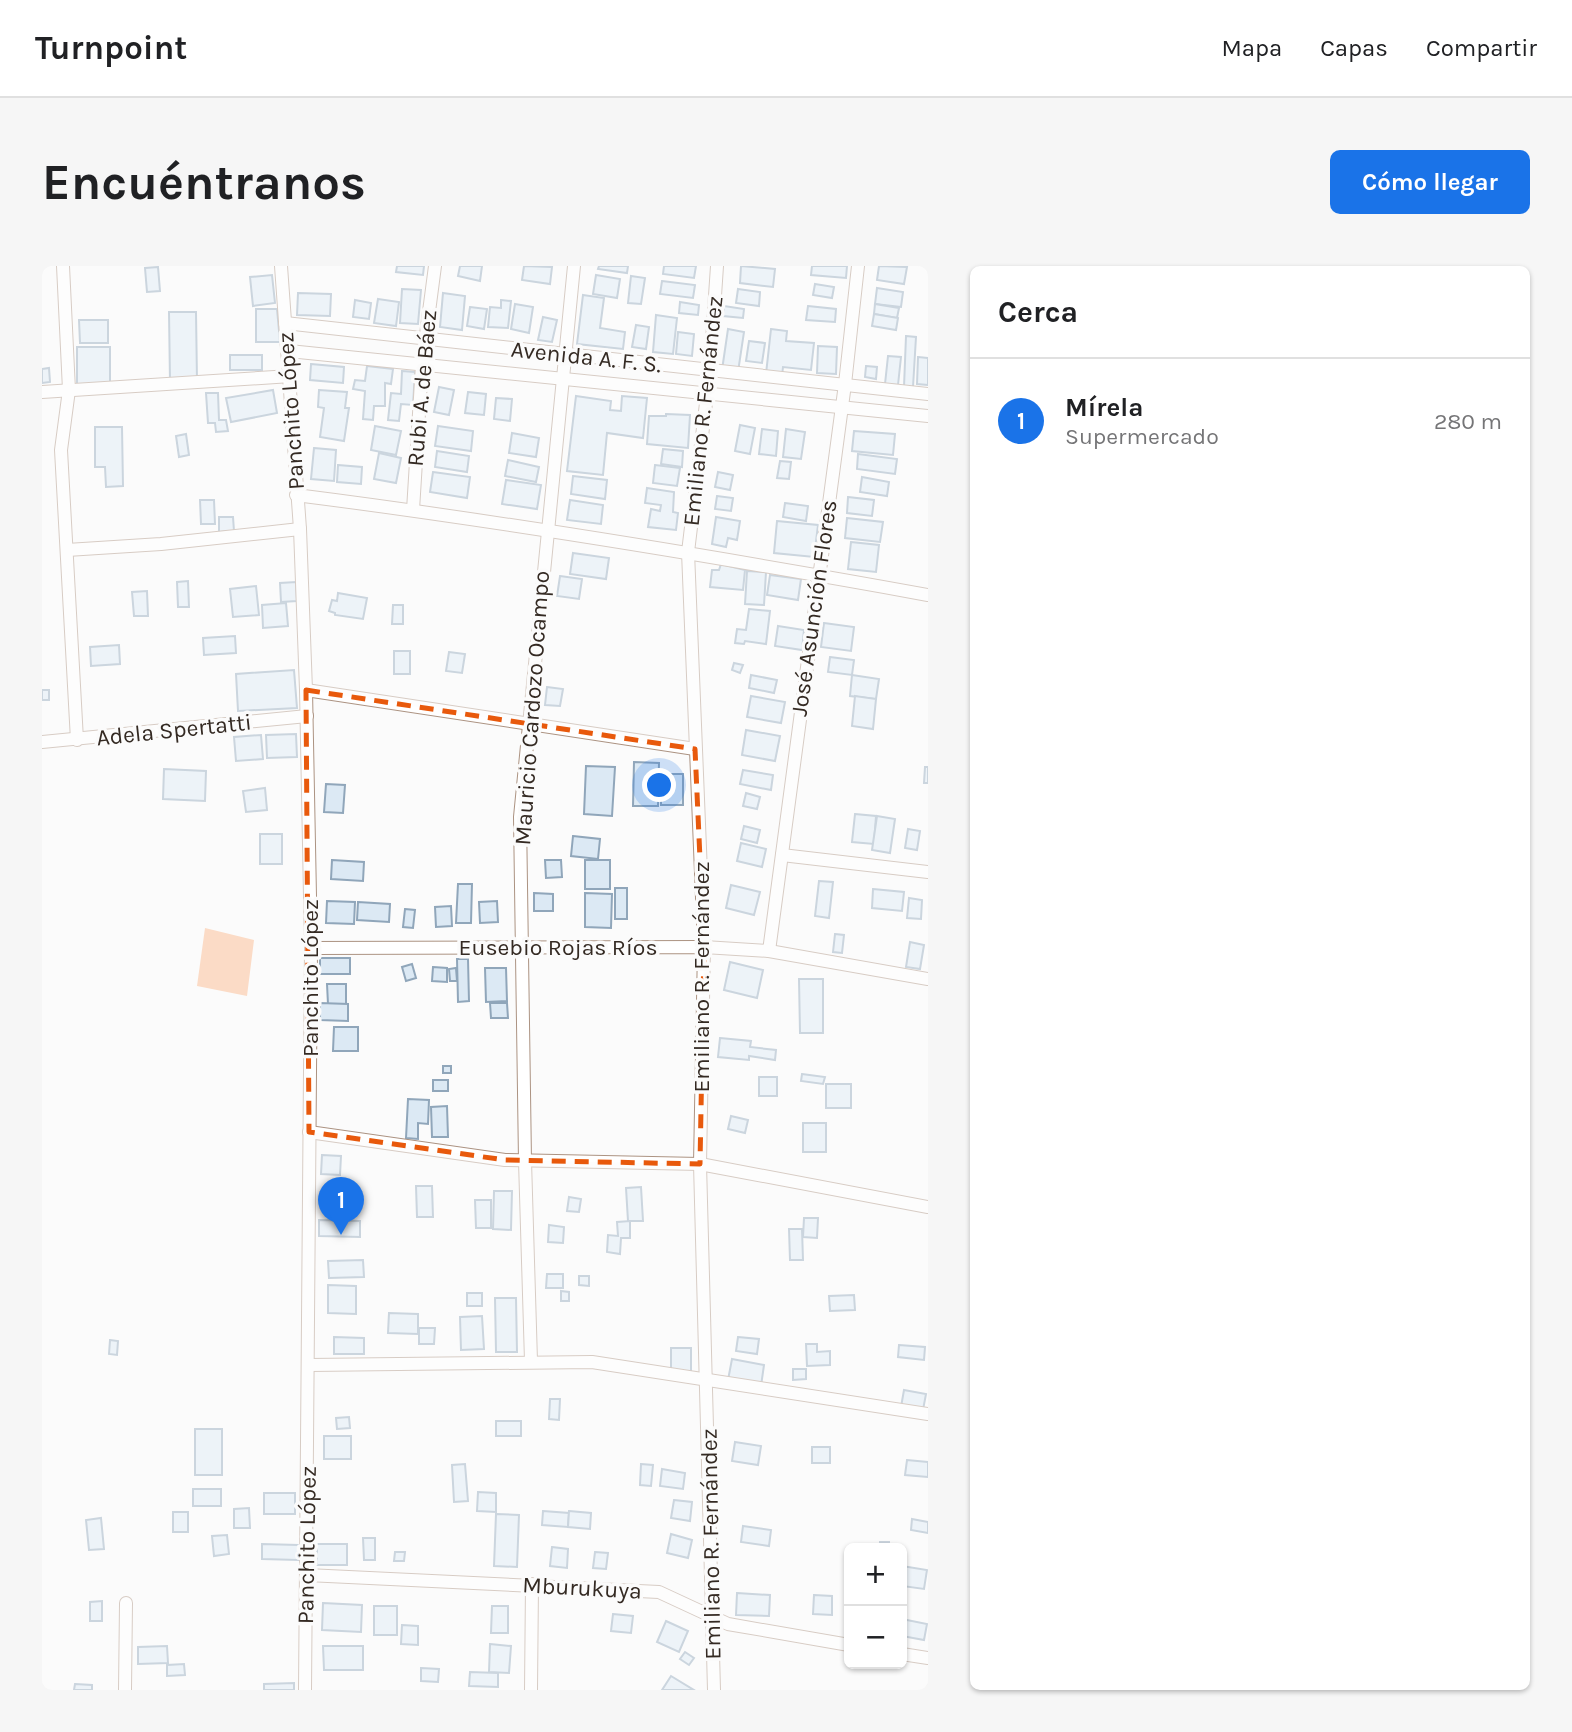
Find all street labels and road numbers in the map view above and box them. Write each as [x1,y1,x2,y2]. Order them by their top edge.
street label: Emiliano R. Fernández [677,295,729,527]
street label: Rubi A. de Báez [402,308,442,468]
street label: Panchito López [272,331,310,491]
street label: Avenida A. F. S. [510,336,662,378]
street label: José Asunción Flores [785,498,843,718]
street label: Mauricio Cardozo Ocampo [509,570,555,846]
street label: Adela Spertatti [95,708,253,752]
street label: Emiliano R. Fernández [688,861,715,1093]
street label: Panchito López [297,899,324,1057]
street label: Eusebio Rojas Ríos [459,934,657,961]
street label: Emiliano R. Fernández [695,1428,727,1660]
street label: Panchito López [292,1466,322,1624]
street label: Mburukuya [522,1571,642,1605]

